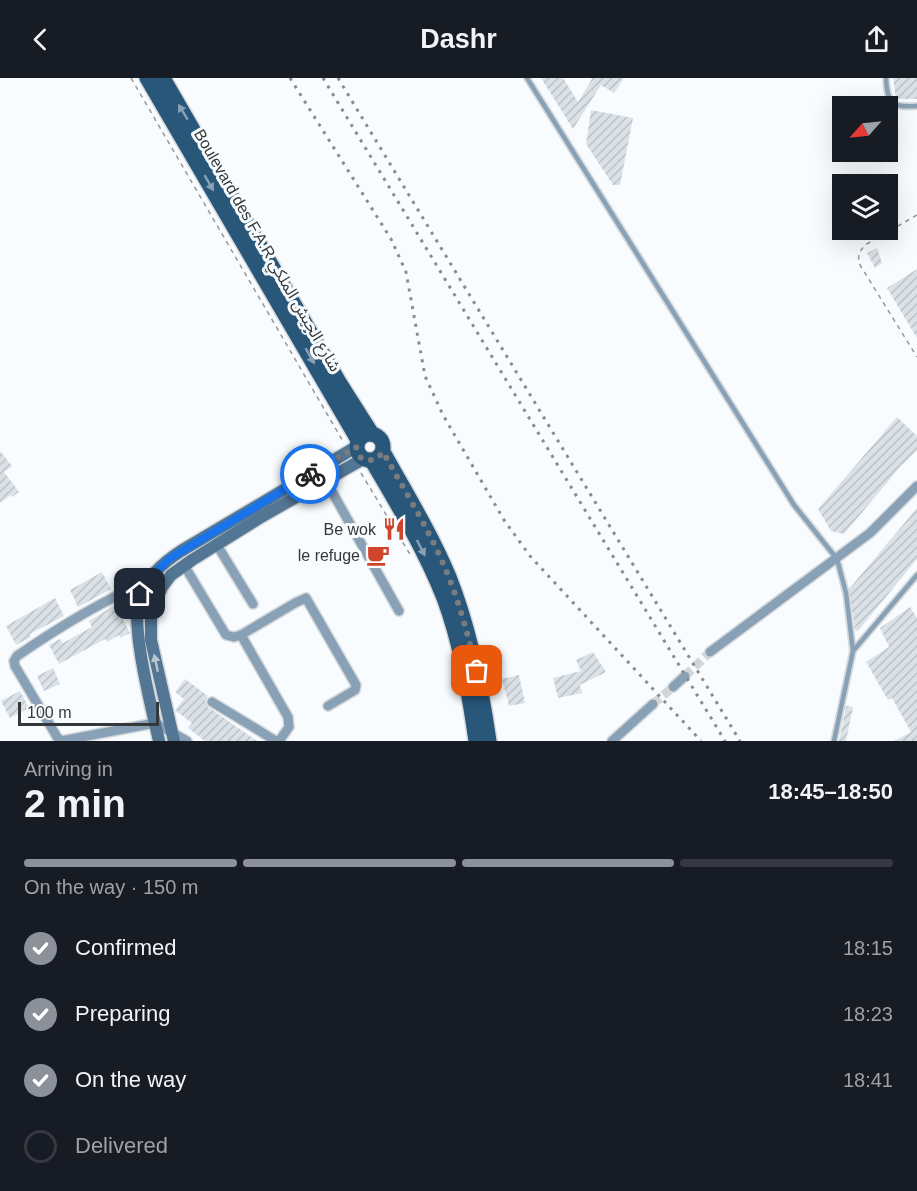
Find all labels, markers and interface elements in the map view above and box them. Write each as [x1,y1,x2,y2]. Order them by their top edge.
icon: back [24,23,57,56]
icon: share [860,23,893,56]
text: Dashr [420,24,497,54]
north arrow [832,96,898,162]
map controls [832,96,898,240]
one-way arrow [178,104,189,120]
street label: Boulevard des F.A.R شارع الجيش الملكي [188,126,344,376]
button: layers [832,174,898,240]
one-way arrow [203,175,214,191]
one-way arrow [305,348,315,365]
courier [280,444,340,504]
icon: bike [294,458,327,491]
restaurant icon: Be wok [381,516,407,542]
place label: Be wok [324,521,377,538]
one-way arrow [416,540,426,557]
cafe icon: le refuge [365,542,391,568]
place label: le refuge [298,547,360,564]
pin [114,568,165,619]
icon: home [123,577,156,610]
pin [451,645,502,696]
one-way arrow [151,654,160,673]
icon: bag [460,654,493,687]
scale bar [18,699,159,726]
text: 100 m [27,704,71,721]
text: Arriving in [24,758,113,780]
text: 18:45–18:50 [768,779,893,804]
text: 2 min [24,782,126,825]
text: On the way · 150 m [24,876,199,898]
icon: check [24,932,57,965]
text: Confirmed [75,935,176,960]
text: 18:15 [843,937,893,959]
icon: check [24,998,57,1031]
text: Preparing [75,1001,170,1026]
text: 18:23 [843,1003,893,1025]
icon: check [24,1064,57,1097]
text: On the way [75,1067,186,1092]
text: 18:41 [843,1069,893,1091]
text: Delivered [75,1133,168,1158]

